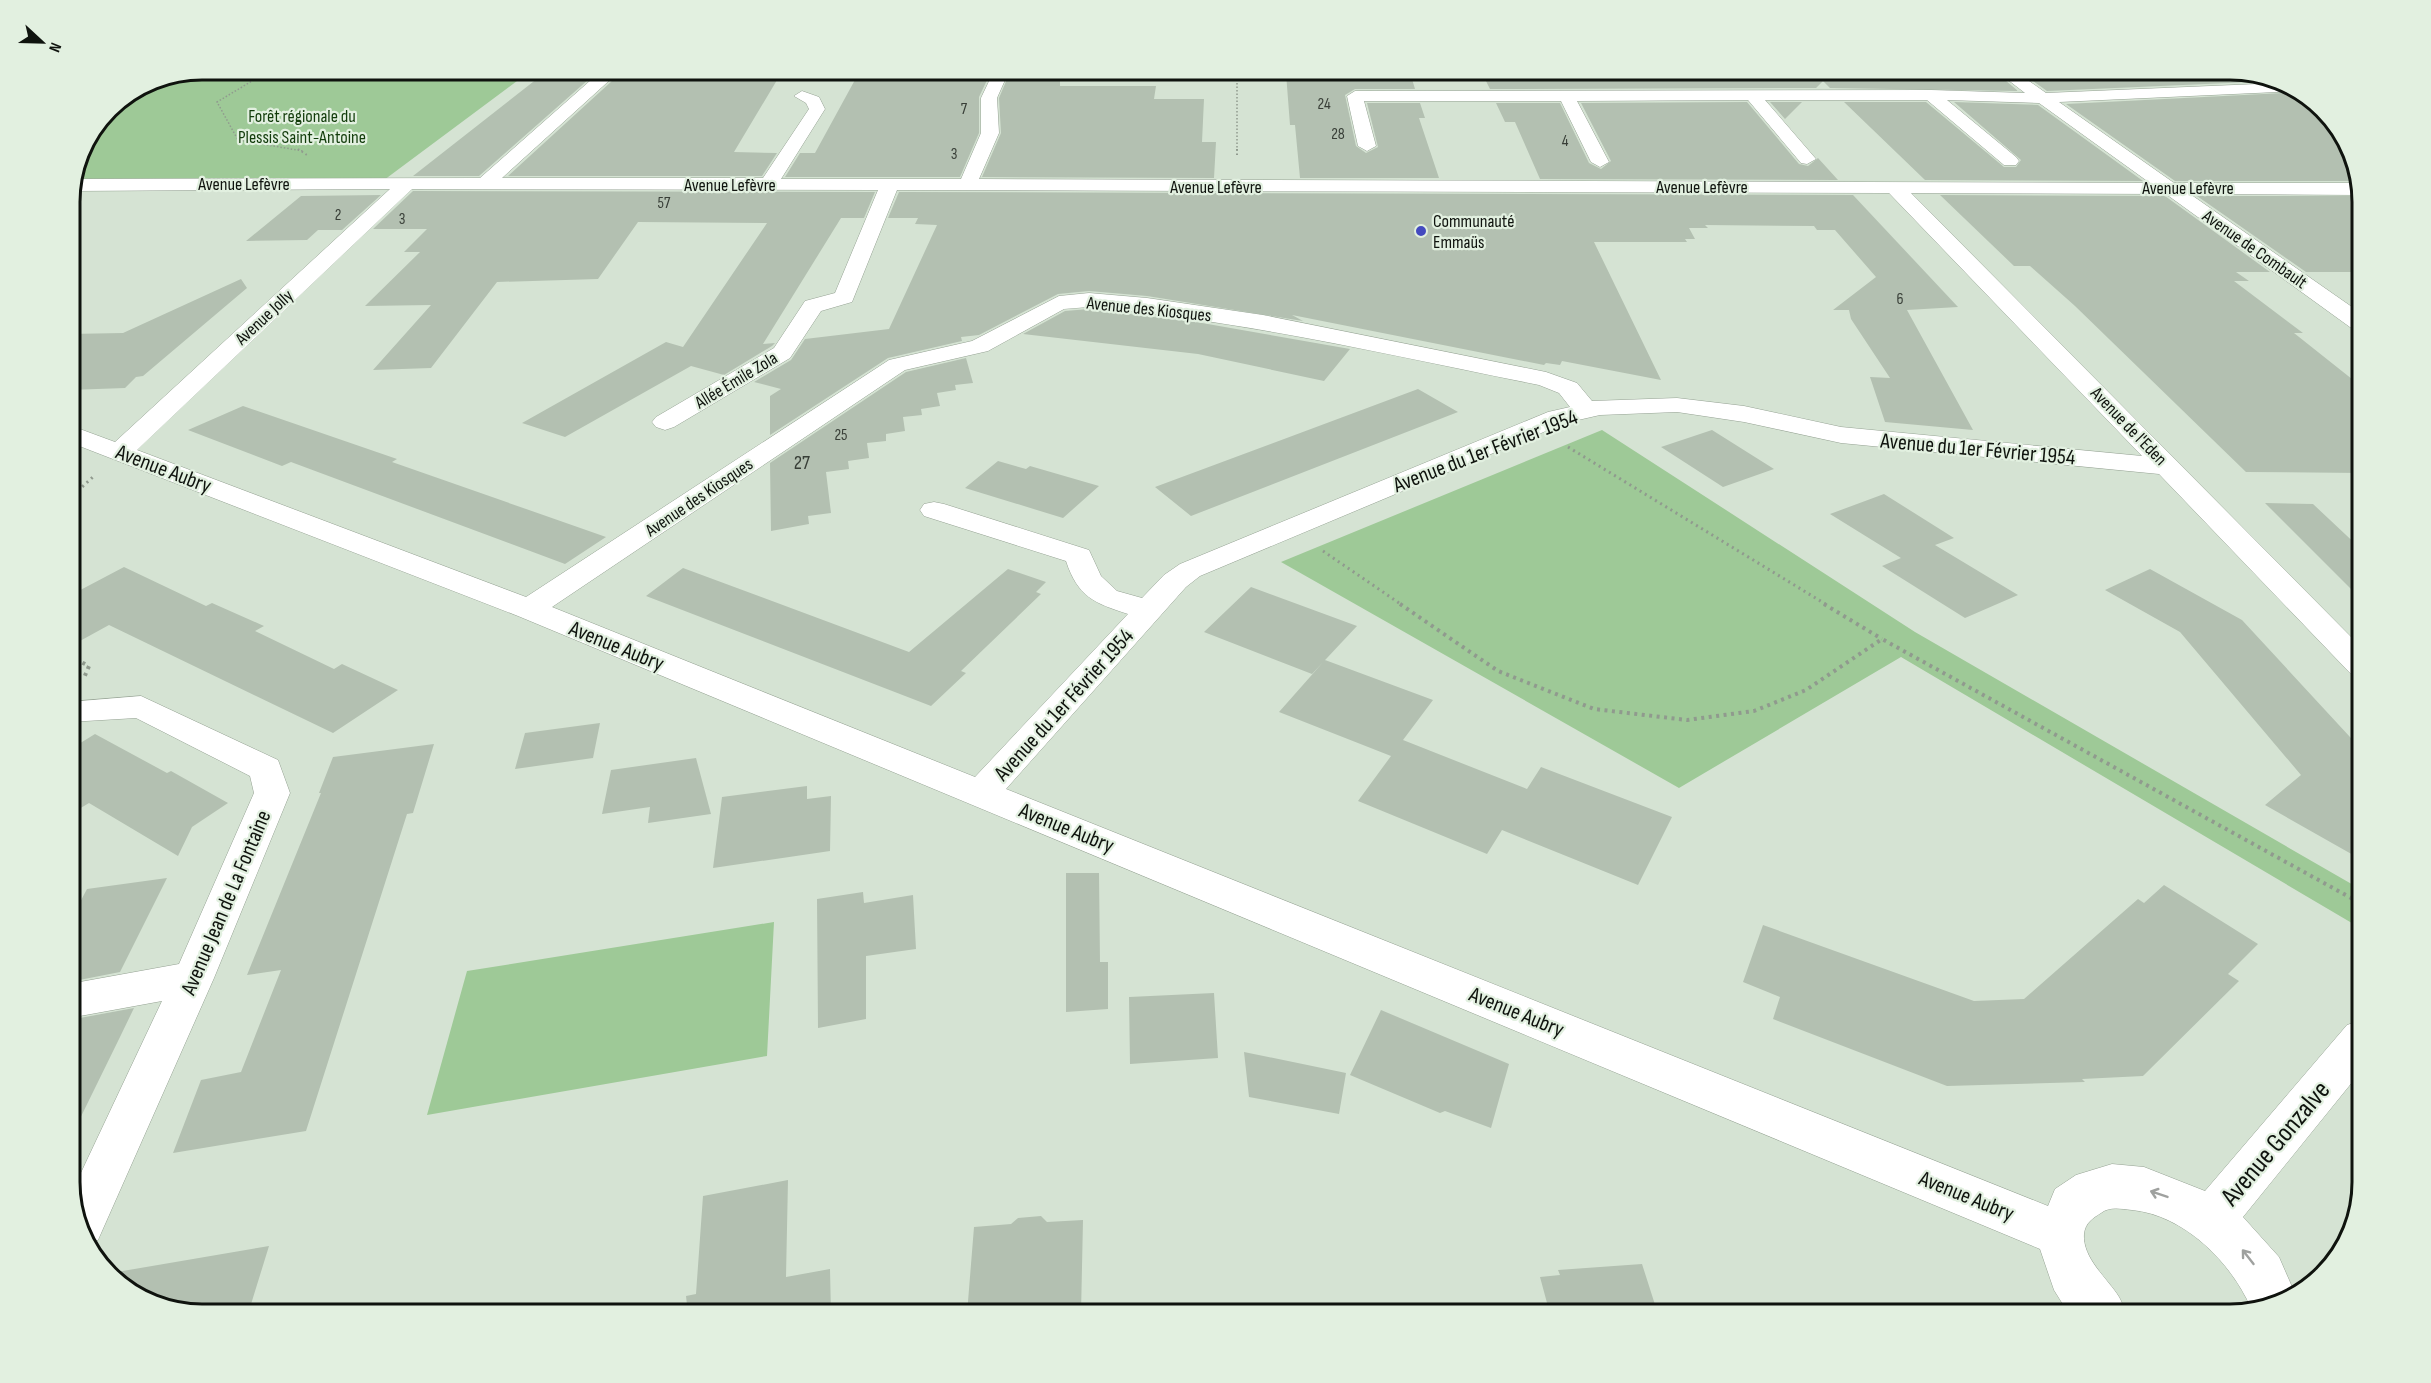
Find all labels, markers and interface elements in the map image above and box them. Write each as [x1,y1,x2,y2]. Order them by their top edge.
north arrow [12,12,72,72]
text: N [44,40,65,55]
house number: 24 [1317,95,1331,114]
house number: 7 [961,100,968,119]
park label: Forêt régionale du Plessis Saint-Antoine [238,106,366,148]
house number: 28 [1331,125,1345,144]
house number: 4 [1562,132,1569,151]
house number: 3 [951,145,957,164]
street label: Avenue Lefèvre [197,174,290,195]
street label: Avenue Lefèvre [683,175,776,196]
street label: Avenue Lefèvre [1169,177,1262,198]
street label: Avenue Lefèvre [1655,177,1748,198]
street label: Avenue Lefèvre [2141,178,2234,199]
house number: 57 [658,194,671,213]
street label: Avenue de Combault [2198,205,2311,294]
house number: 2 [335,206,341,225]
house number: 3 [399,210,405,229]
place label: Communauté Emmaüs [1433,211,1514,253]
marker: Communauté Emmaüs [1414,224,1428,238]
street label: Avenue Jolly [230,285,298,350]
house number: 6 [1896,290,1904,309]
street label: Avenue des Kiosques [1085,292,1212,326]
street label: Allée Émile Zola [690,348,781,414]
street label: Avenue de l'Eden [2086,382,2171,470]
street label: Avenue du 1er Février 1954 [1389,404,1582,499]
house number: 25 [834,426,848,445]
street label: Avenue du 1er Février 1954 [1878,427,2076,471]
street label: Avenue Aubry [111,439,215,500]
house number: 27 [794,451,810,475]
street label: Avenue des Kiosques [641,454,757,542]
street label: Avenue Aubry [564,615,668,678]
street label: Avenue du 1er Février 1954 [988,623,1140,787]
street label: Avenue Aubry [1014,797,1118,860]
street label: Avenue Jean de La Fontaine [175,806,277,1000]
street label: Avenue Aubry [1464,981,1568,1044]
street label: Avenue Gonzalve [2214,1075,2337,1213]
street label: Avenue Aubry [1914,1165,2018,1228]
one-way arrow [2150,1187,2169,1198]
one-way arrow [2242,1249,2255,1265]

